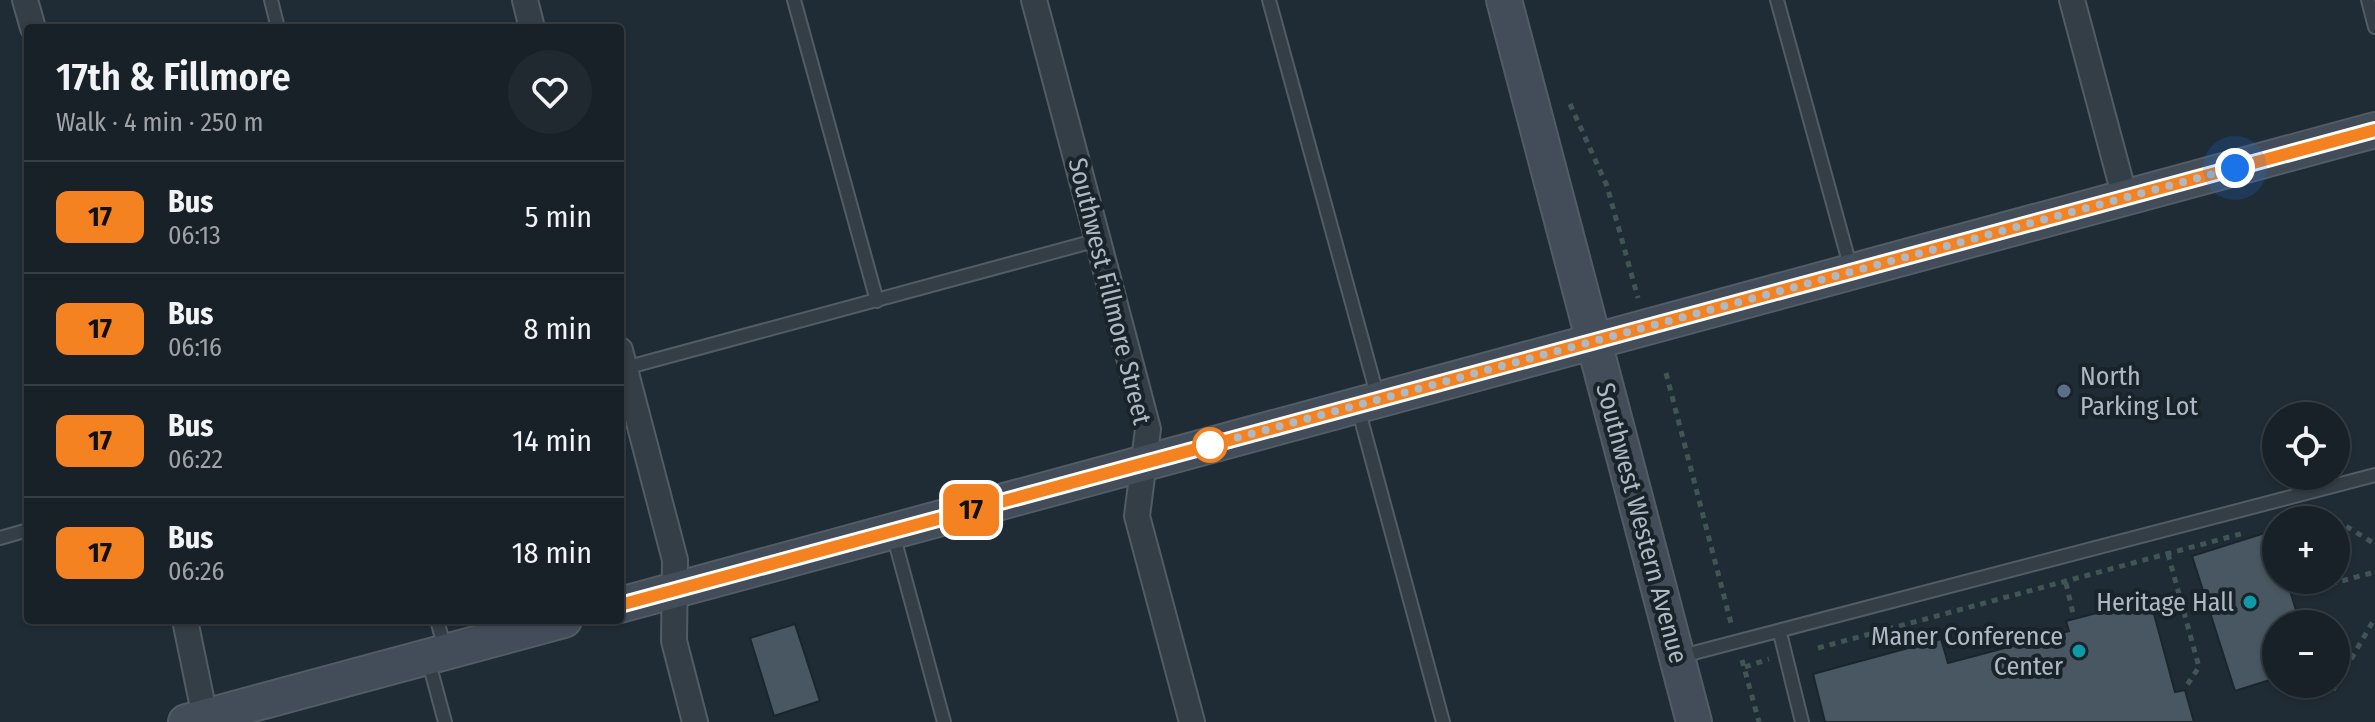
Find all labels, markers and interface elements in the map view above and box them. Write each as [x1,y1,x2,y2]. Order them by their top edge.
button: heart [508,50,592,134]
text: 17th & Fillmore [56,54,291,100]
text: Walk · 4 min · 250 m [56,107,264,138]
your location [2215,148,2255,188]
street label: Southwest Fillmore Street [1061,155,1158,428]
text: Bus [168,184,213,220]
text: 5 min [525,199,592,235]
text: 17 [88,200,112,233]
text: 06:13 [168,220,221,251]
text: Bus [168,296,213,332]
text: 8 min [524,311,592,347]
text: 17 [88,312,112,345]
text: 06:16 [168,332,222,363]
place label: North Parking Lot [2080,361,2198,422]
street label: Southwest Western Avenue [1589,379,1694,667]
marker: North Parking Lot [2055,382,2073,400]
map controls [2262,402,2350,698]
button: locate [2262,402,2350,490]
text: Bus [168,408,213,444]
text: 14 min [512,423,592,459]
text: 17 [88,424,112,457]
unlabelled marker [1193,428,1227,462]
text: 06:22 [168,444,223,475]
line badge: 17 [935,484,1007,536]
text: 17 [959,493,983,526]
button: + [2262,506,2350,594]
text: Bus [168,520,213,556]
text: 18 min [512,535,592,571]
text: 17 [88,536,112,569]
text: 06:26 [168,556,224,587]
place label: Heritage Hall [2096,587,2234,618]
marker: Heritage Hall [2241,593,2259,611]
button: − [2262,610,2350,698]
place label: Maner Conference Center [1871,621,2063,682]
marker: Maner Conference Center [2070,642,2088,660]

